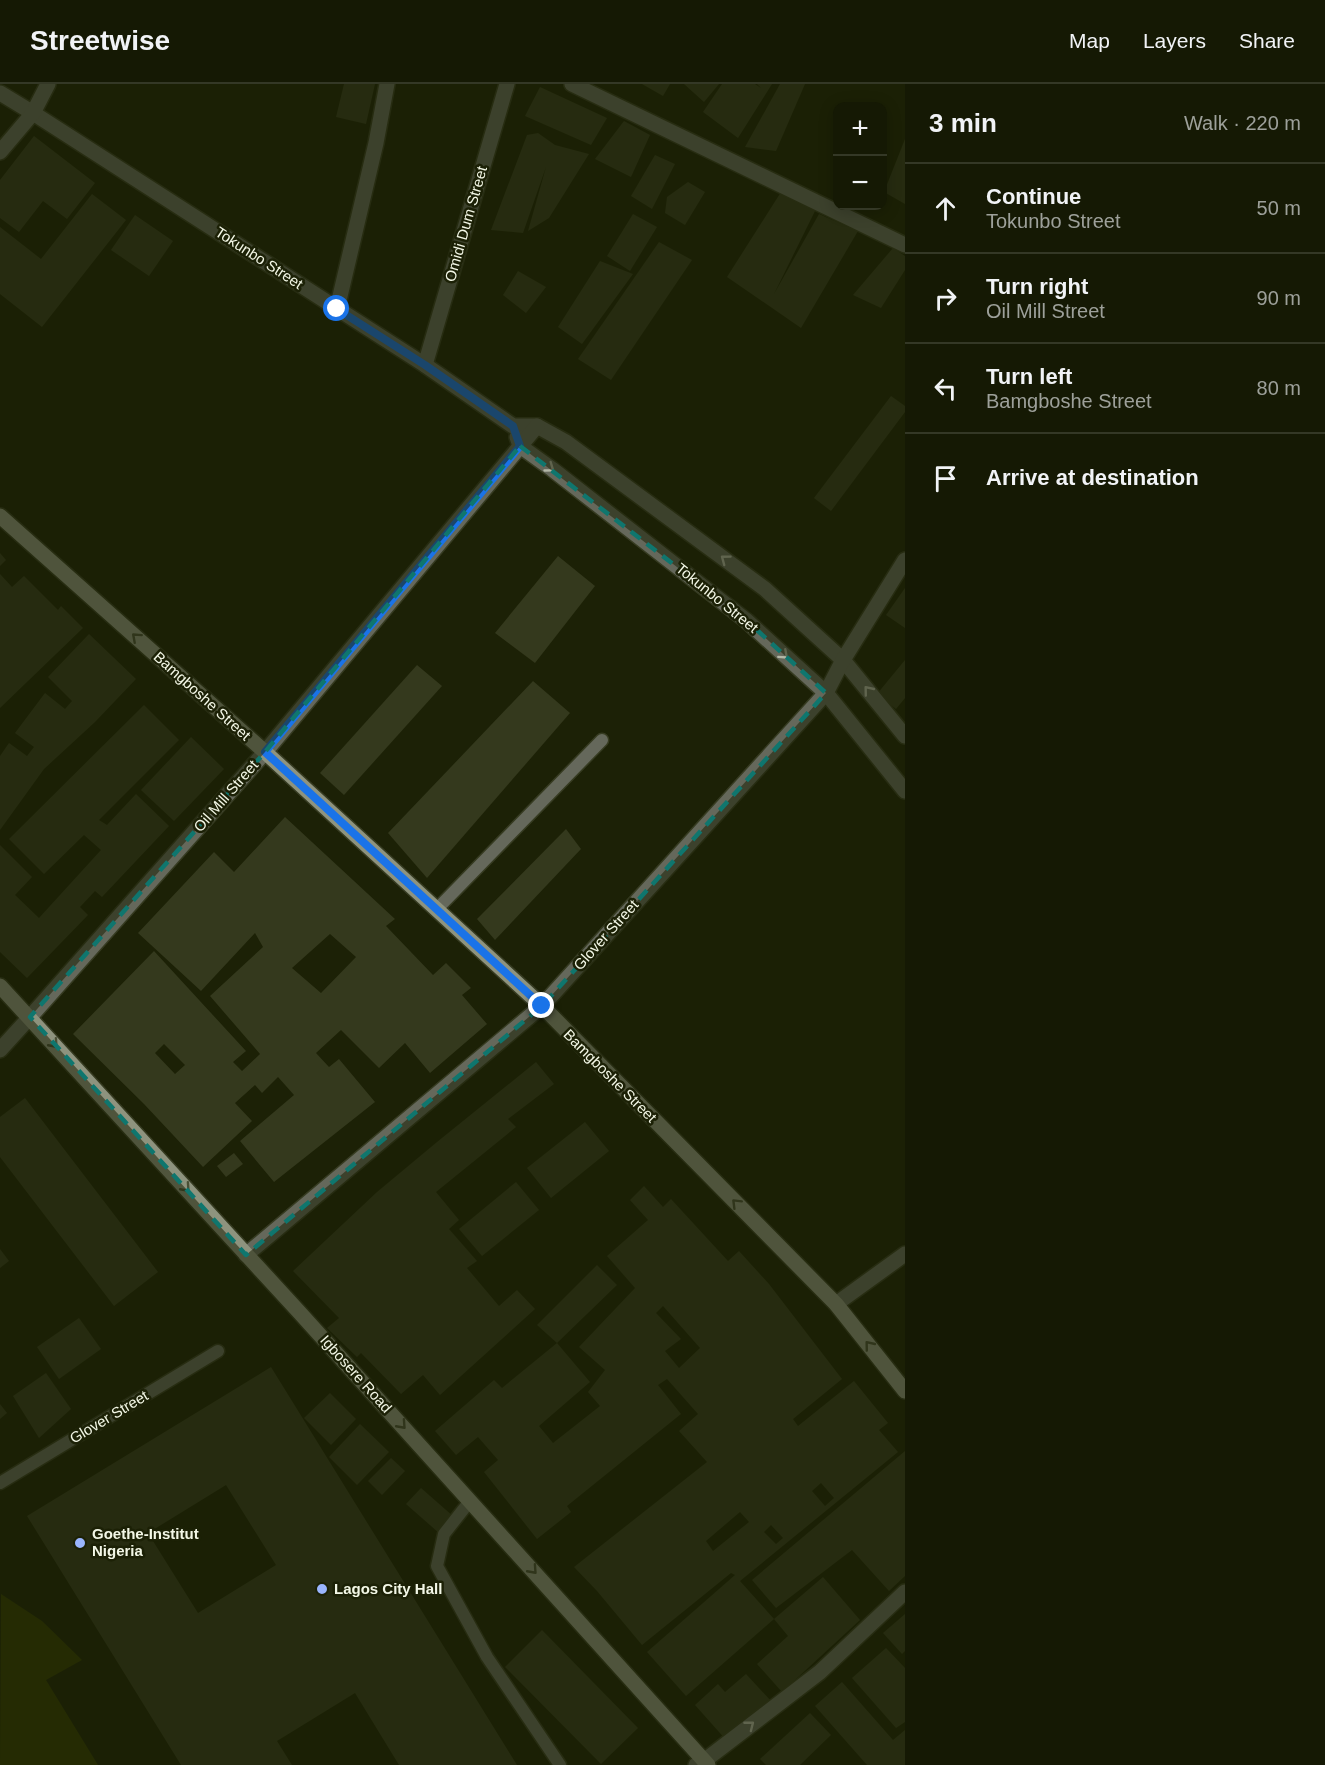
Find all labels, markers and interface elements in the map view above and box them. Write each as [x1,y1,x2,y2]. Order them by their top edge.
text: Streetwise [30,25,170,56]
text: Map [1069,29,1110,52]
text: Layers [1143,29,1206,52]
text: Share [1239,29,1295,52]
map controls [833,102,887,210]
button: + [833,102,887,156]
text: 3 min [929,108,997,138]
text: Walk · 220 m [1184,112,1301,134]
button: − [833,156,887,210]
street label: Omidi Dum Street [441,163,490,283]
text: Continue [986,184,1081,209]
icon: ahead [929,192,962,225]
text: 50 m [1257,197,1301,219]
text: Tokunbo Street [986,210,1121,232]
street label: Tokunbo Street [212,223,307,293]
text: Turn right [986,274,1088,299]
icon: right [929,282,962,315]
text: 90 m [1257,287,1301,309]
route start [323,295,349,321]
text: Oil Mill Street [986,300,1105,322]
text: Turn left [986,364,1072,389]
icon: left [929,372,962,405]
text: 80 m [1257,377,1301,399]
text: Bamgboshe Street [986,390,1152,412]
one-way arrow [543,460,554,471]
icon: arrive [929,462,962,495]
text: Arrive at destination [986,465,1199,490]
one-way arrow [721,556,732,567]
street label: Tokunbo Street [673,559,763,636]
one-way arrow [132,633,142,644]
street label: Bamgboshe Street [150,648,255,744]
one-way arrow [777,648,788,659]
one-way arrow [865,686,876,697]
street label: Oil Mill Street [190,756,262,835]
street label: Glover Street [570,896,642,973]
route end [528,992,554,1018]
street label: Bamgboshe Street [560,1026,661,1126]
one-way arrow [47,1037,58,1048]
one-way arrow [179,1181,190,1192]
one-way arrow [732,1199,743,1210]
street label: Igbosere Road [317,1331,396,1416]
one-way arrow [865,1341,876,1352]
street label: Glover Street [66,1386,152,1447]
one-way arrow [395,1418,406,1429]
place label: Goethe-Institut Nigeria [92,1525,199,1559]
marker: Goethe-Institut Nigeria [73,1536,87,1550]
one-way arrow [526,1563,537,1574]
place label: Lagos City Hall [334,1580,442,1597]
marker: Lagos City Hall [315,1582,329,1596]
one-way arrow [743,1721,754,1732]

